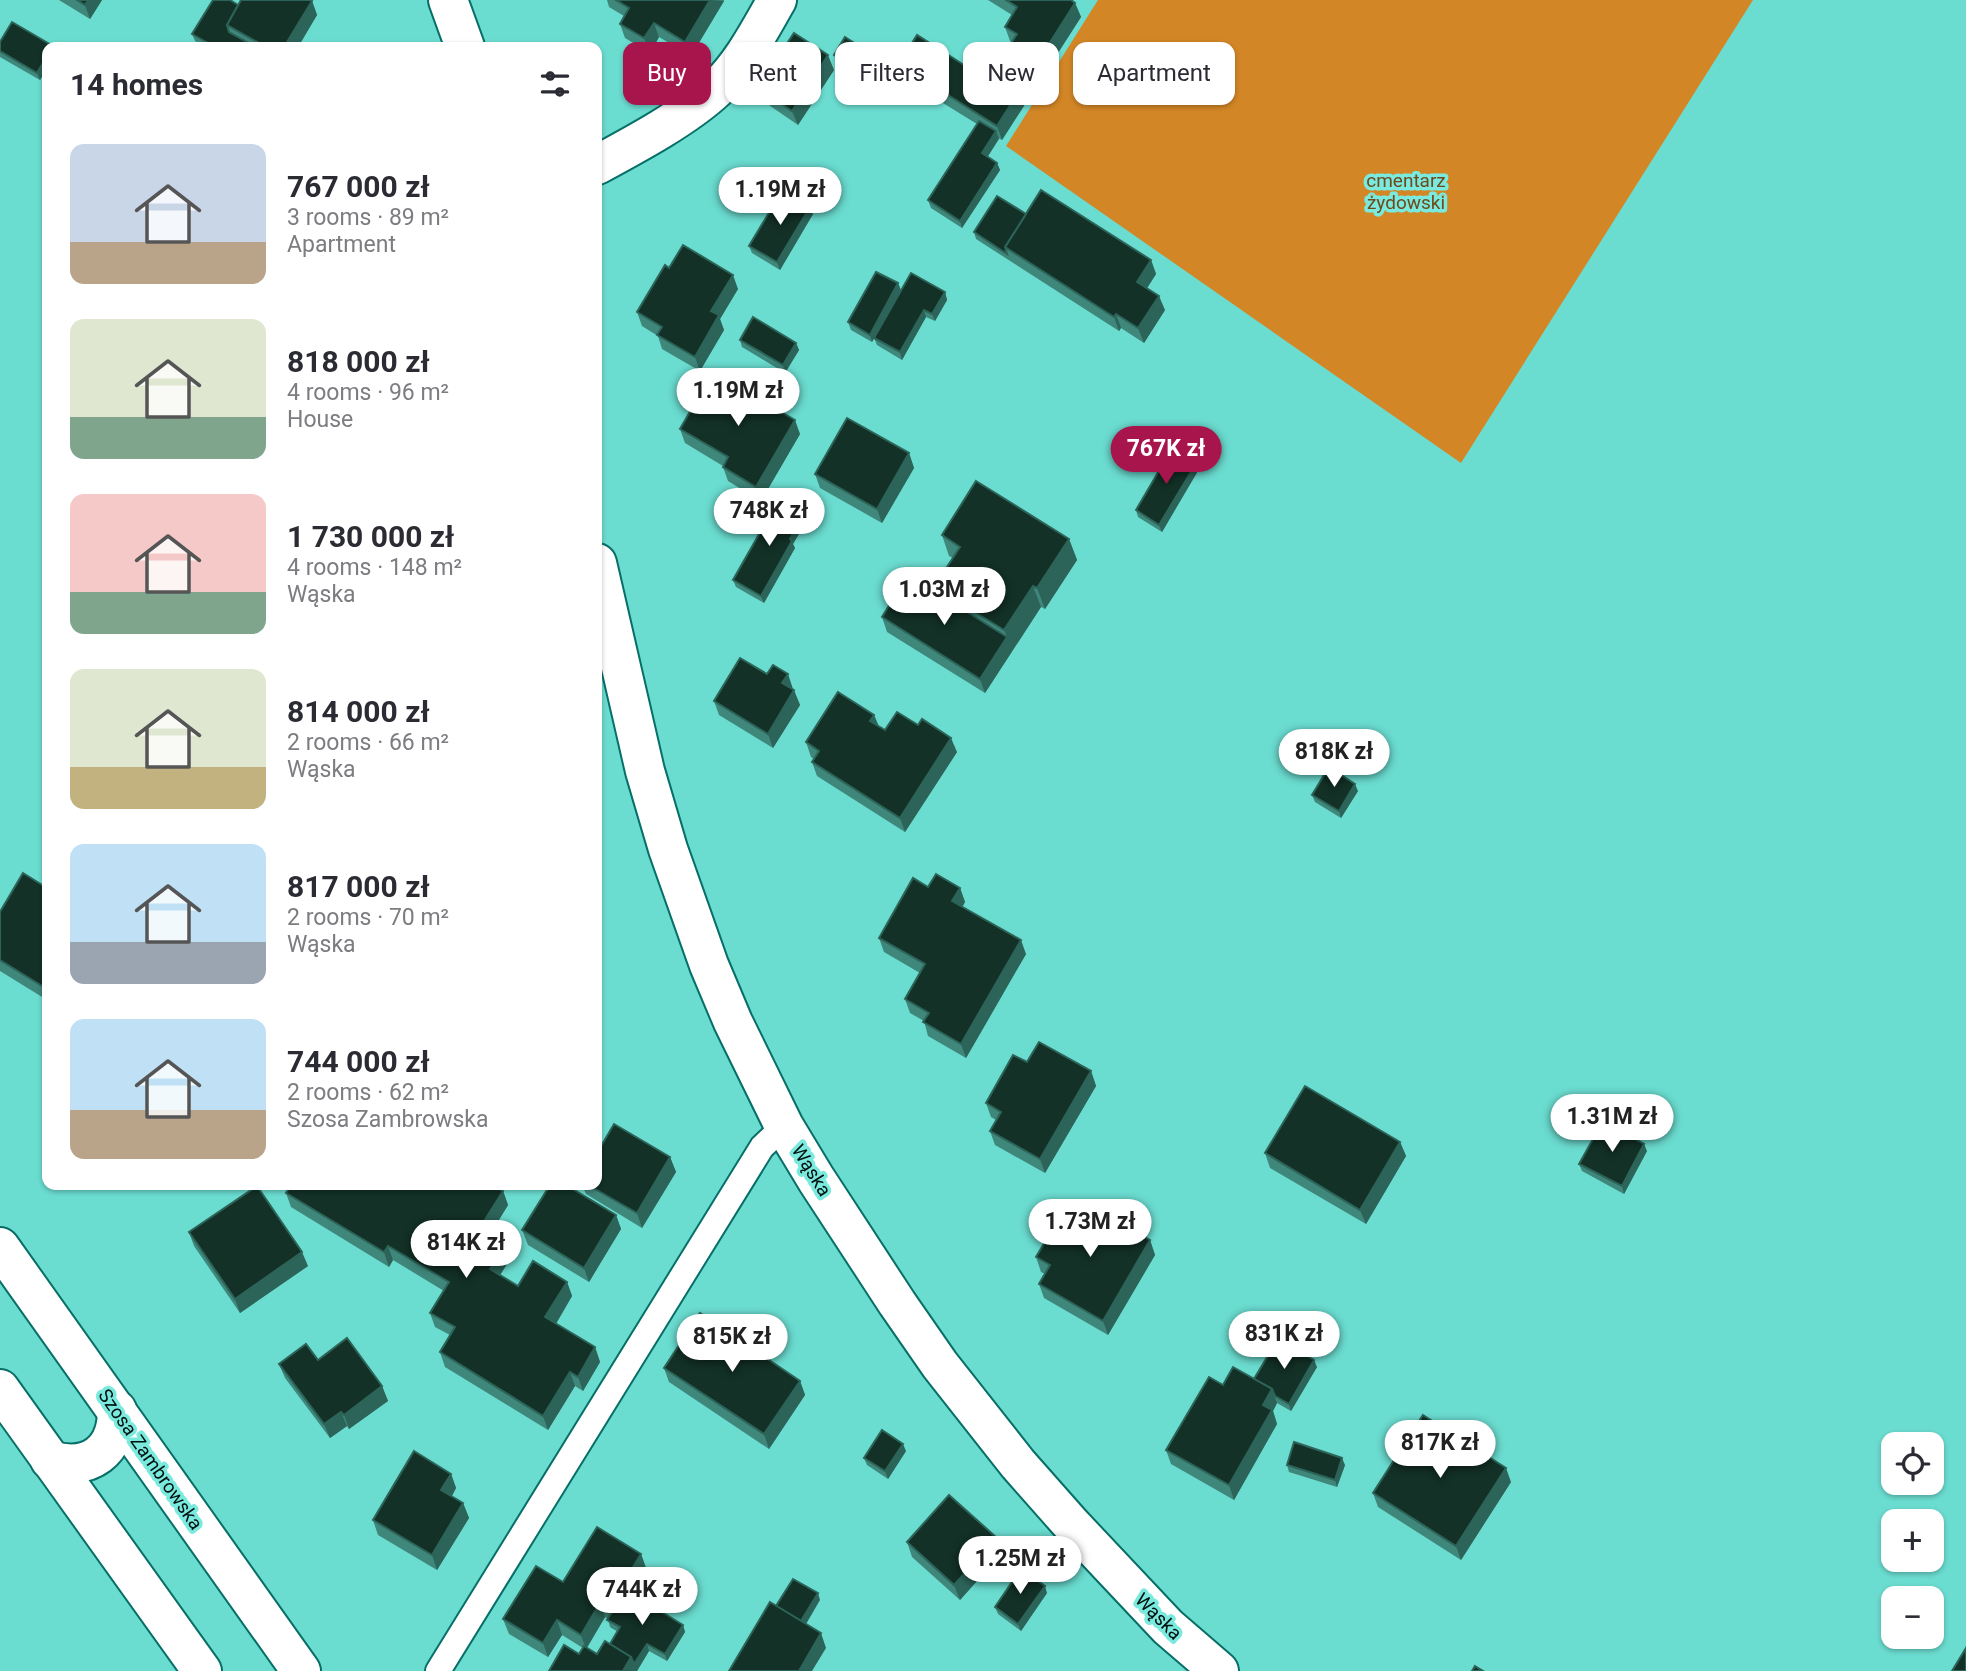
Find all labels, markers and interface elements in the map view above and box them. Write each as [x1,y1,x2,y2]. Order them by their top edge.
chip: Buy [623,42,711,105]
chip: Rent [725,42,821,105]
chip: Filters [835,42,949,105]
chip: New [963,42,1059,105]
chip: Apartment [1073,42,1235,105]
icon: filters [536,65,574,103]
text: 14 homes [70,67,203,102]
pin: 1.19M zł [708,168,852,227]
text: 767 000 zł [287,169,430,204]
park label: cmentarz żydowski [1366,169,1446,214]
icon: home [126,172,210,256]
text: 1.19M zł [735,176,825,203]
text: 3 rooms · 89 m² [287,204,449,231]
text: Apartment [287,231,396,258]
text: 818 000 zł [287,344,430,379]
icon: home [126,347,210,431]
pin: 1.19M zł [666,368,810,428]
text: 1.19M zł [693,377,783,404]
text: 4 rooms · 96 m² [287,379,449,406]
text: House [287,406,353,433]
pin: 767K zł [1101,426,1231,486]
text: 767K zł [1127,435,1205,462]
pin: 748K zł [704,489,834,548]
text: 748K zł [730,497,808,524]
text: 1 730 000 zł [287,519,454,554]
icon: home [126,522,210,606]
text: 4 rooms · 148 m² [287,554,462,581]
pin: 1.03M zł [872,568,1016,627]
text: 1.03M zł [899,576,989,603]
text: Wąska [287,581,356,608]
text: 814 000 zł [287,694,430,729]
icon: home [126,697,210,781]
text: 2 rooms · 66 m² [287,729,449,756]
pin: 818K zł [1269,730,1399,789]
text: 818K zł [1295,738,1373,765]
text: Wąska [287,756,356,783]
text: 817 000 zł [287,869,430,904]
icon: home [126,872,210,956]
text: 2 rooms · 70 m² [287,904,449,931]
text: Wąska [287,931,356,958]
text: 744 000 zł [287,1044,430,1079]
icon: home [126,1047,210,1131]
text: 2 rooms · 62 m² [287,1079,449,1106]
pin: 1.31M zł [1540,1094,1684,1154]
text: 1.31M zł [1567,1103,1657,1130]
text: Szosa Zambrowska [287,1106,488,1133]
street label: Wąska [787,1140,836,1200]
pin: 1.73M zł [1018,1200,1162,1259]
text: 1.73M zł [1045,1208,1135,1235]
pin: 814K zł [401,1220,531,1280]
text: 814K zł [427,1229,505,1256]
pin: 831K zł [1219,1312,1349,1371]
pin: 815K zł [667,1314,797,1374]
text: 831K zł [1245,1320,1323,1347]
text: 815K zł [693,1323,771,1350]
street label: Szosa Zambrowska [93,1385,208,1534]
pin: 817K zł [1375,1420,1505,1480]
text: 817K zł [1401,1429,1479,1456]
map controls [1881,1432,1944,1649]
button: locate [1881,1432,1944,1495]
button: + [1881,1509,1944,1572]
pin: 1.25M zł [948,1536,1092,1596]
text: 1.25M zł [975,1545,1065,1572]
pin: 744K zł [577,1568,707,1627]
text: 744K zł [603,1576,681,1603]
button: − [1881,1586,1944,1649]
street label: Wąska [1130,1588,1187,1645]

